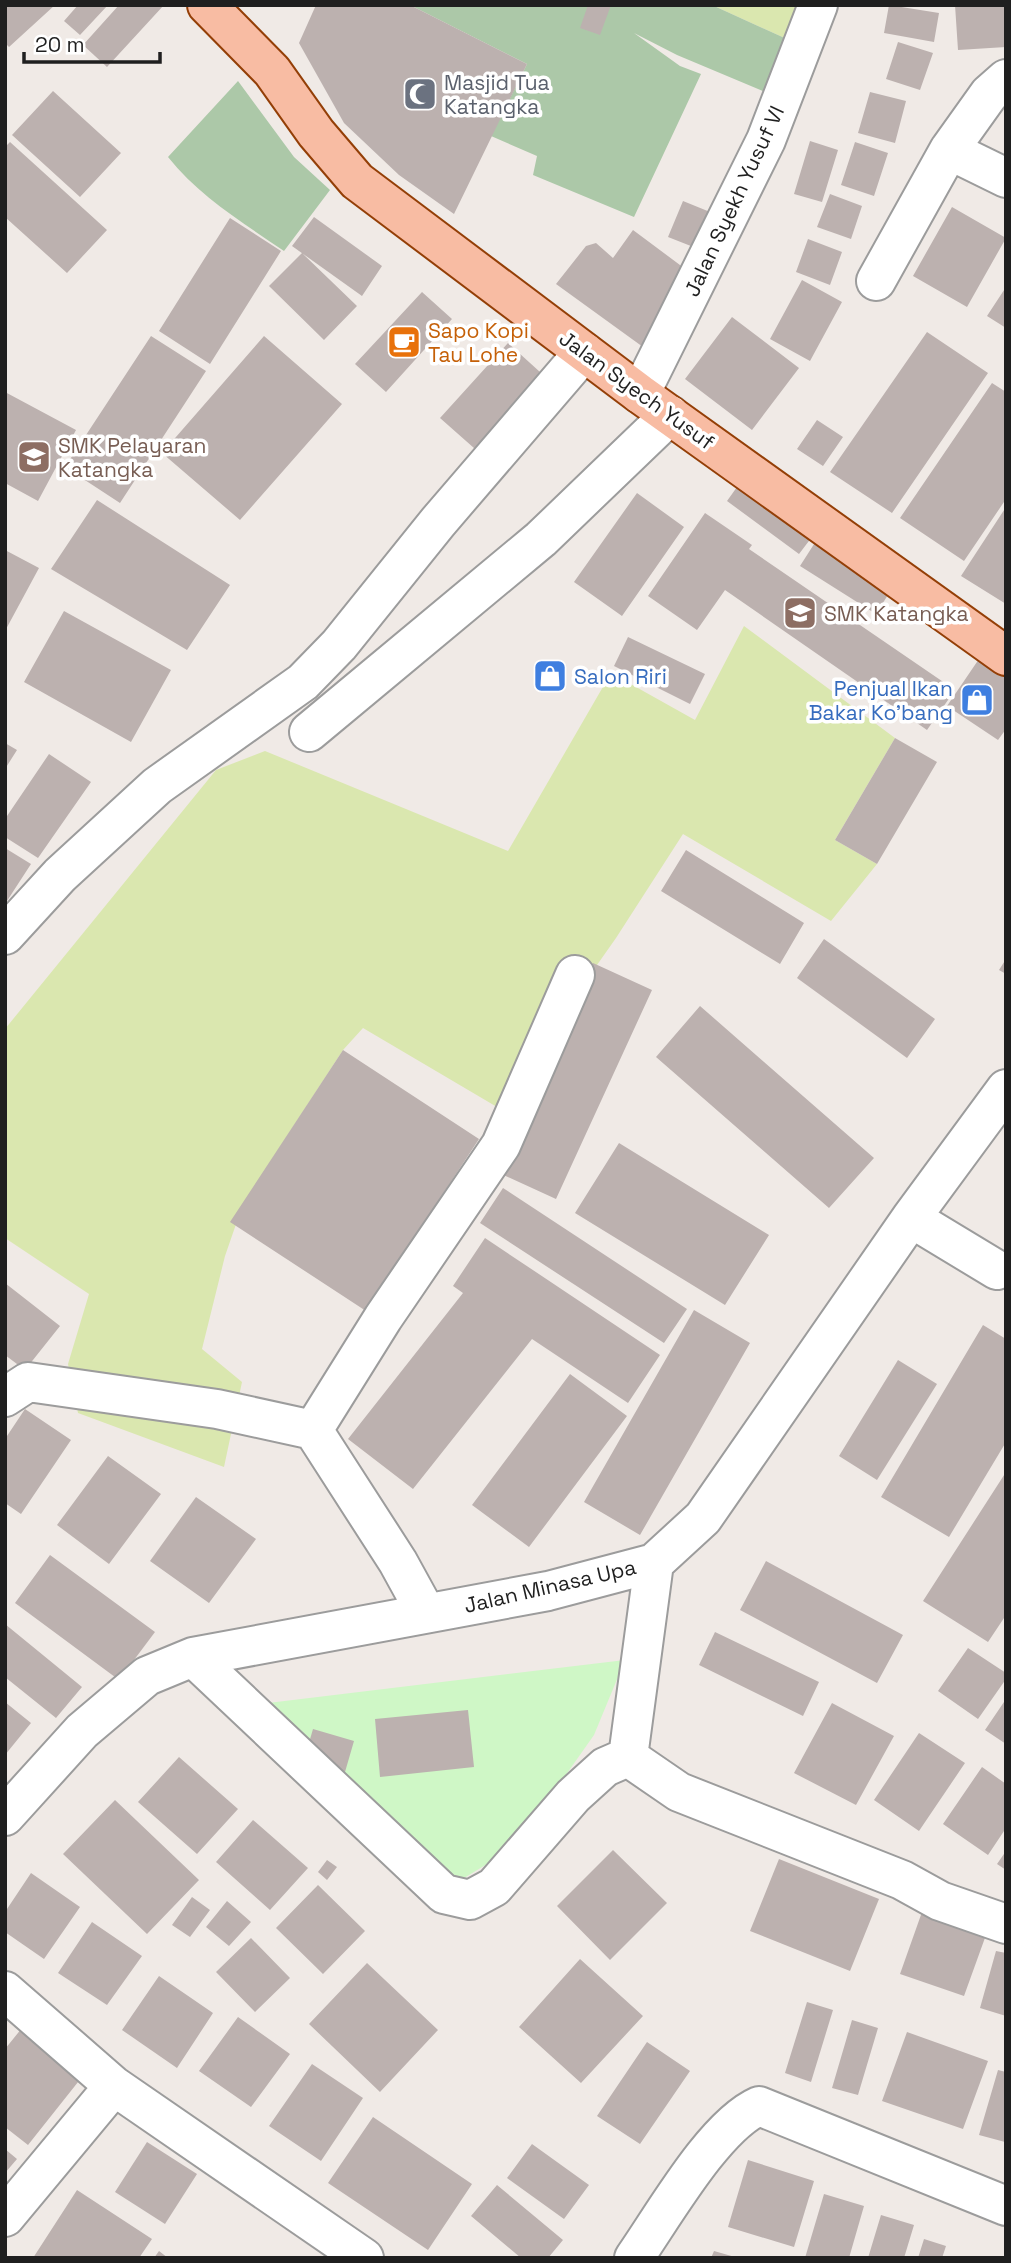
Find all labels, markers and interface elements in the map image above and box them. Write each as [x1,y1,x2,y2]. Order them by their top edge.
scale bar [24,21,161,65]
text: 20 m [35,31,85,58]
place label: Masjid Tua Katangka [444,69,550,120]
mosque icon: Masjid Tua Katangka [401,75,439,113]
street label: Jalan Syekh Yusuf VI [678,101,790,301]
place label: Sapo Kopi Tau Lohe [428,317,529,368]
cafe icon: Sapo Kopi Tau Lohe [385,323,423,361]
street label: Jalan Syech Yusuf [554,325,720,455]
place label: SMK Pelayaran Katangka [58,432,206,483]
school or university icon: SMK Pelayaran Katangka [15,438,53,476]
school or university icon: SMK Katangka [781,594,819,632]
place label: SMK Katangka [824,600,969,627]
shop icon: Salon Riri [531,657,569,695]
place label: Salon Riri [574,663,667,690]
place label: Penjual Ikan Bakar Ko'bang [809,675,953,726]
shop icon: Penjual Ikan Bakar Ko'bang [958,681,996,719]
street label: Jalan Minasa Upa [461,1553,639,1619]

